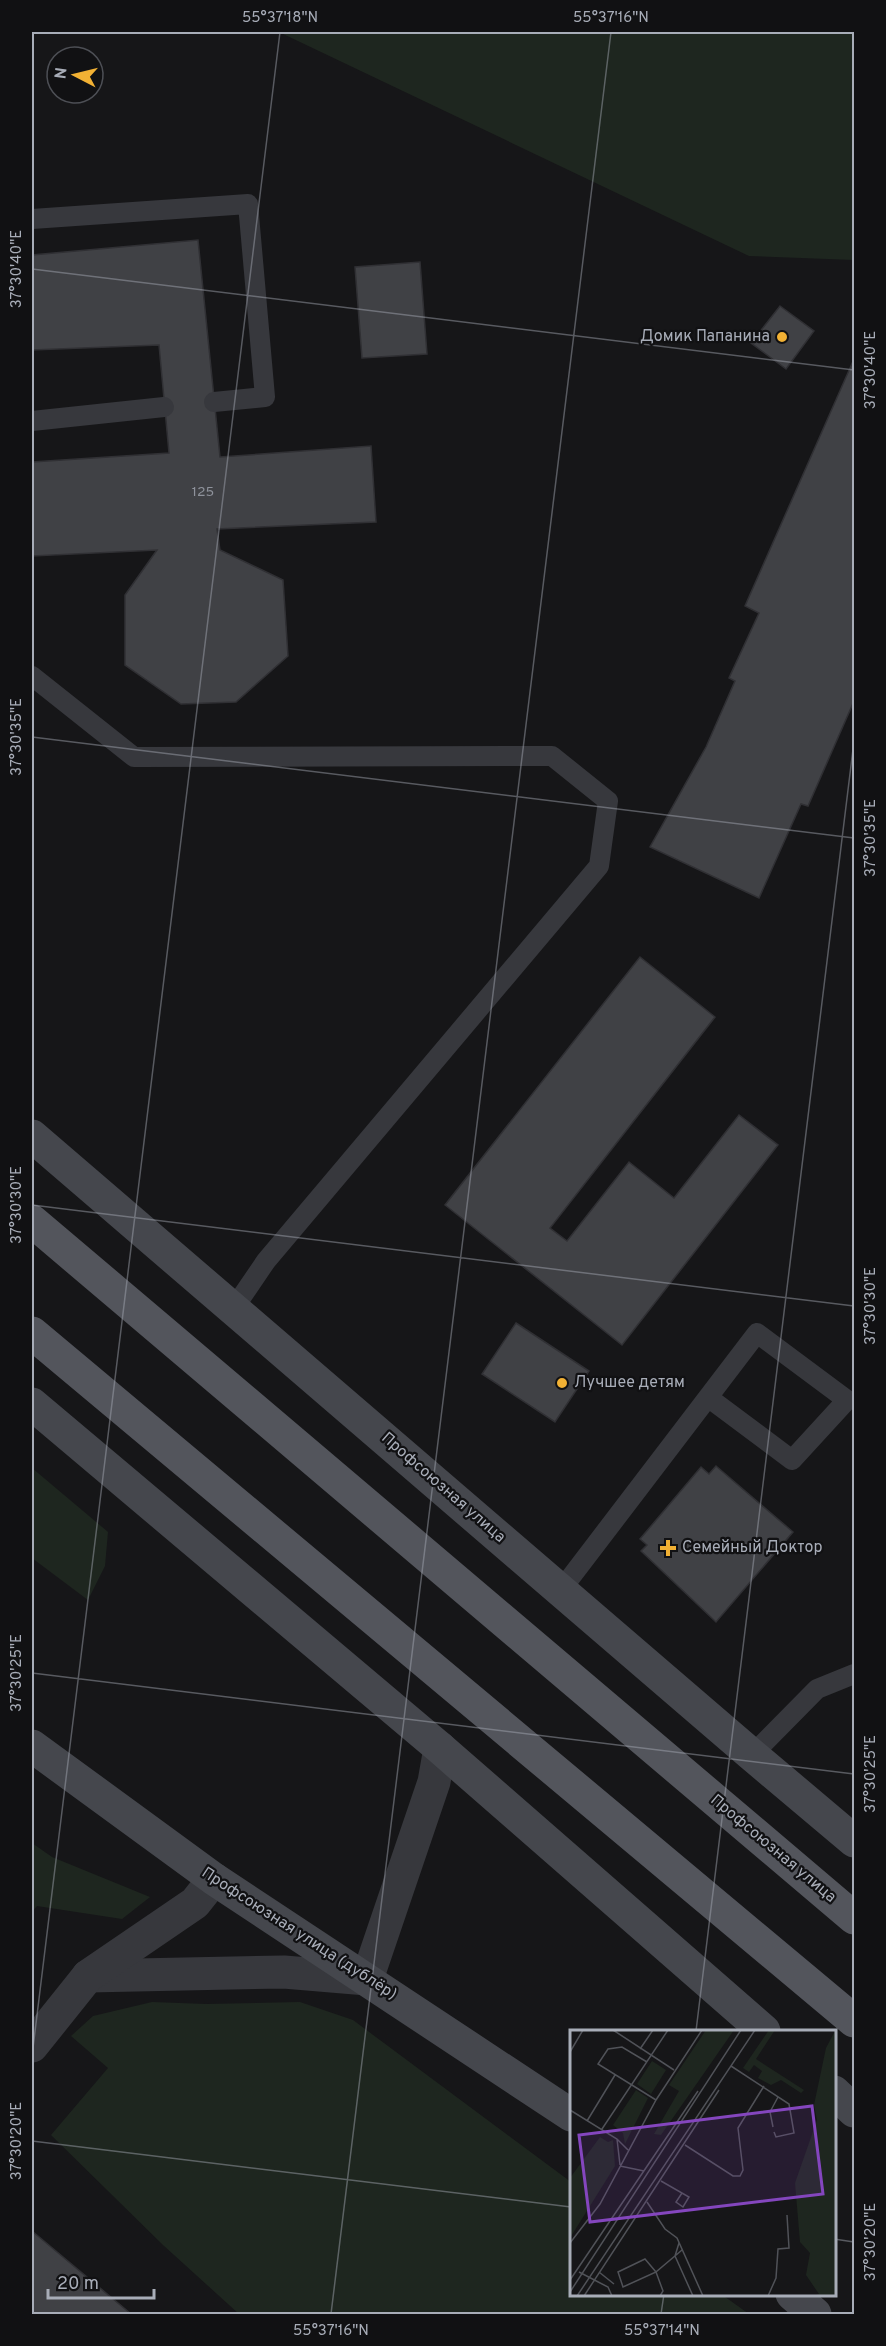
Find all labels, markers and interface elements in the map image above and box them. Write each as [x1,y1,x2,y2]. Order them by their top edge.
text: 55°37'18"N [242,9,318,28]
text: 55°37'16"N [573,9,649,28]
north arrow [45,45,105,105]
text: N [51,66,73,80]
text: 37°30'40"E [8,230,27,308]
place label: Домик Папанина [640,327,770,347]
marker: Домик Папанина [775,330,789,344]
text: 37°30'40"E [862,331,881,409]
house number: 125 [192,484,214,501]
text: 37°30'35"E [8,698,27,776]
text: 37°30'35"E [862,799,881,877]
text: 37°30'30"E [8,1166,27,1244]
text: 37°30'30"E [862,1267,881,1345]
place label: Лучшее детям [574,1373,685,1393]
marker: Лучшее детям [555,1376,569,1390]
street label: Профсоюзная улица [377,1429,509,1547]
place label: Семейный Доктор [682,1538,823,1558]
marker: Семейный Доктор [659,1539,677,1557]
text: 37°30'25"E [8,1634,27,1712]
text: 37°30'25"E [862,1735,881,1813]
street label: Профсоюзная улица [706,1790,840,1908]
street label: Профсоюзная улица (дублёр) [198,1863,400,2005]
inset map [570,2030,835,2295]
text: 37°30'20"E [8,2102,27,2180]
text: 37°30'20"E [862,2203,881,2281]
scale bar [48,2262,154,2300]
text: 20 m [57,2273,99,2296]
text: 55°37'16"N [293,2322,369,2341]
text: 55°37'14"N [624,2322,700,2341]

